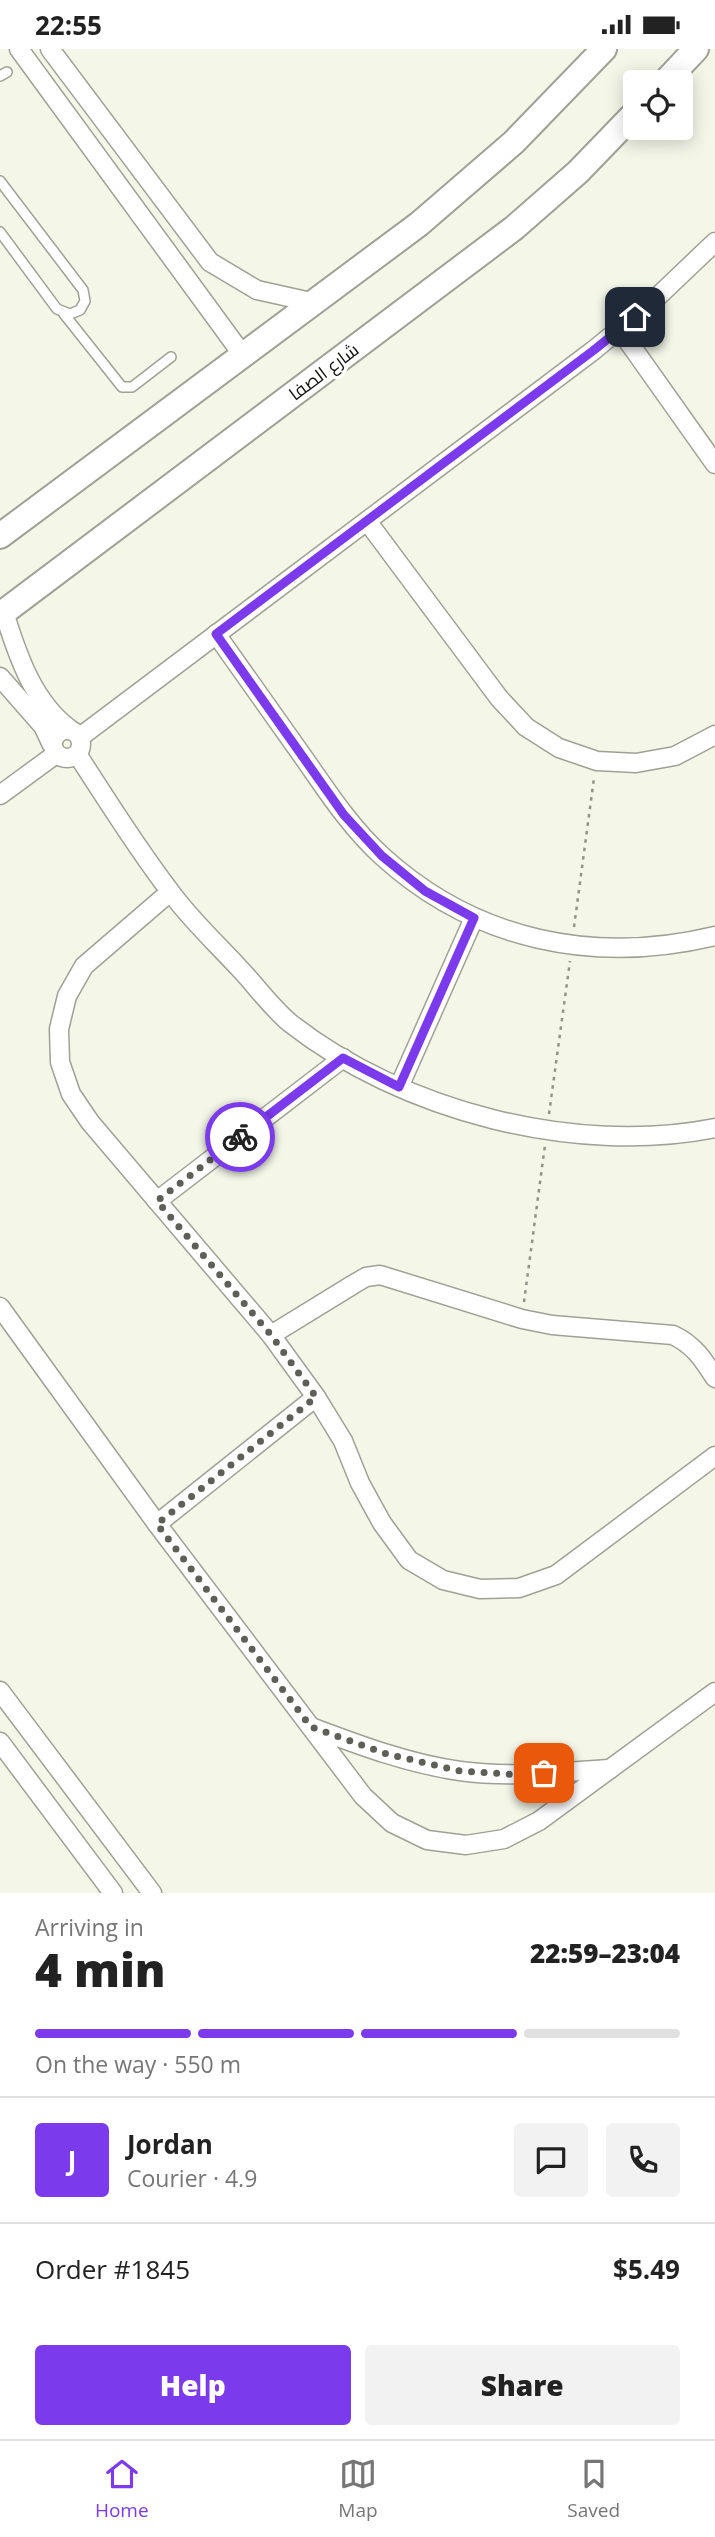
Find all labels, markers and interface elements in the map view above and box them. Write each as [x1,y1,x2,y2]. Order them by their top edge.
text: 22:55 [35,7,102,43]
map controls [623,70,693,140]
button: locate [623,70,693,140]
pin [605,287,665,347]
icon: home [616,298,654,336]
street label: شارع الصفا [284,337,364,406]
courier [205,1102,275,1172]
icon: bike [221,1118,259,1156]
pin [514,1743,574,1803]
icon: bag [525,1754,563,1792]
text: Arriving in [35,1911,144,1943]
text: 22:59–23:04 [530,1935,680,1971]
text: 4 min [35,1938,166,2000]
text: On the way · 550 m [35,2048,241,2080]
button: chat [514,2123,588,2197]
button: phone [606,2123,680,2197]
text: Jordan [127,2126,213,2162]
text: J [68,2142,76,2178]
text: Courier · 4.9 [127,2162,257,2194]
text: Order #1845 [35,2251,190,2287]
text: $5.49 [613,2251,680,2287]
button: Help [35,2345,351,2425]
button: Share [365,2345,680,2425]
tab: Home [95,2455,149,2523]
tab: Map [338,2455,378,2523]
tab: Saved [567,2455,620,2523]

